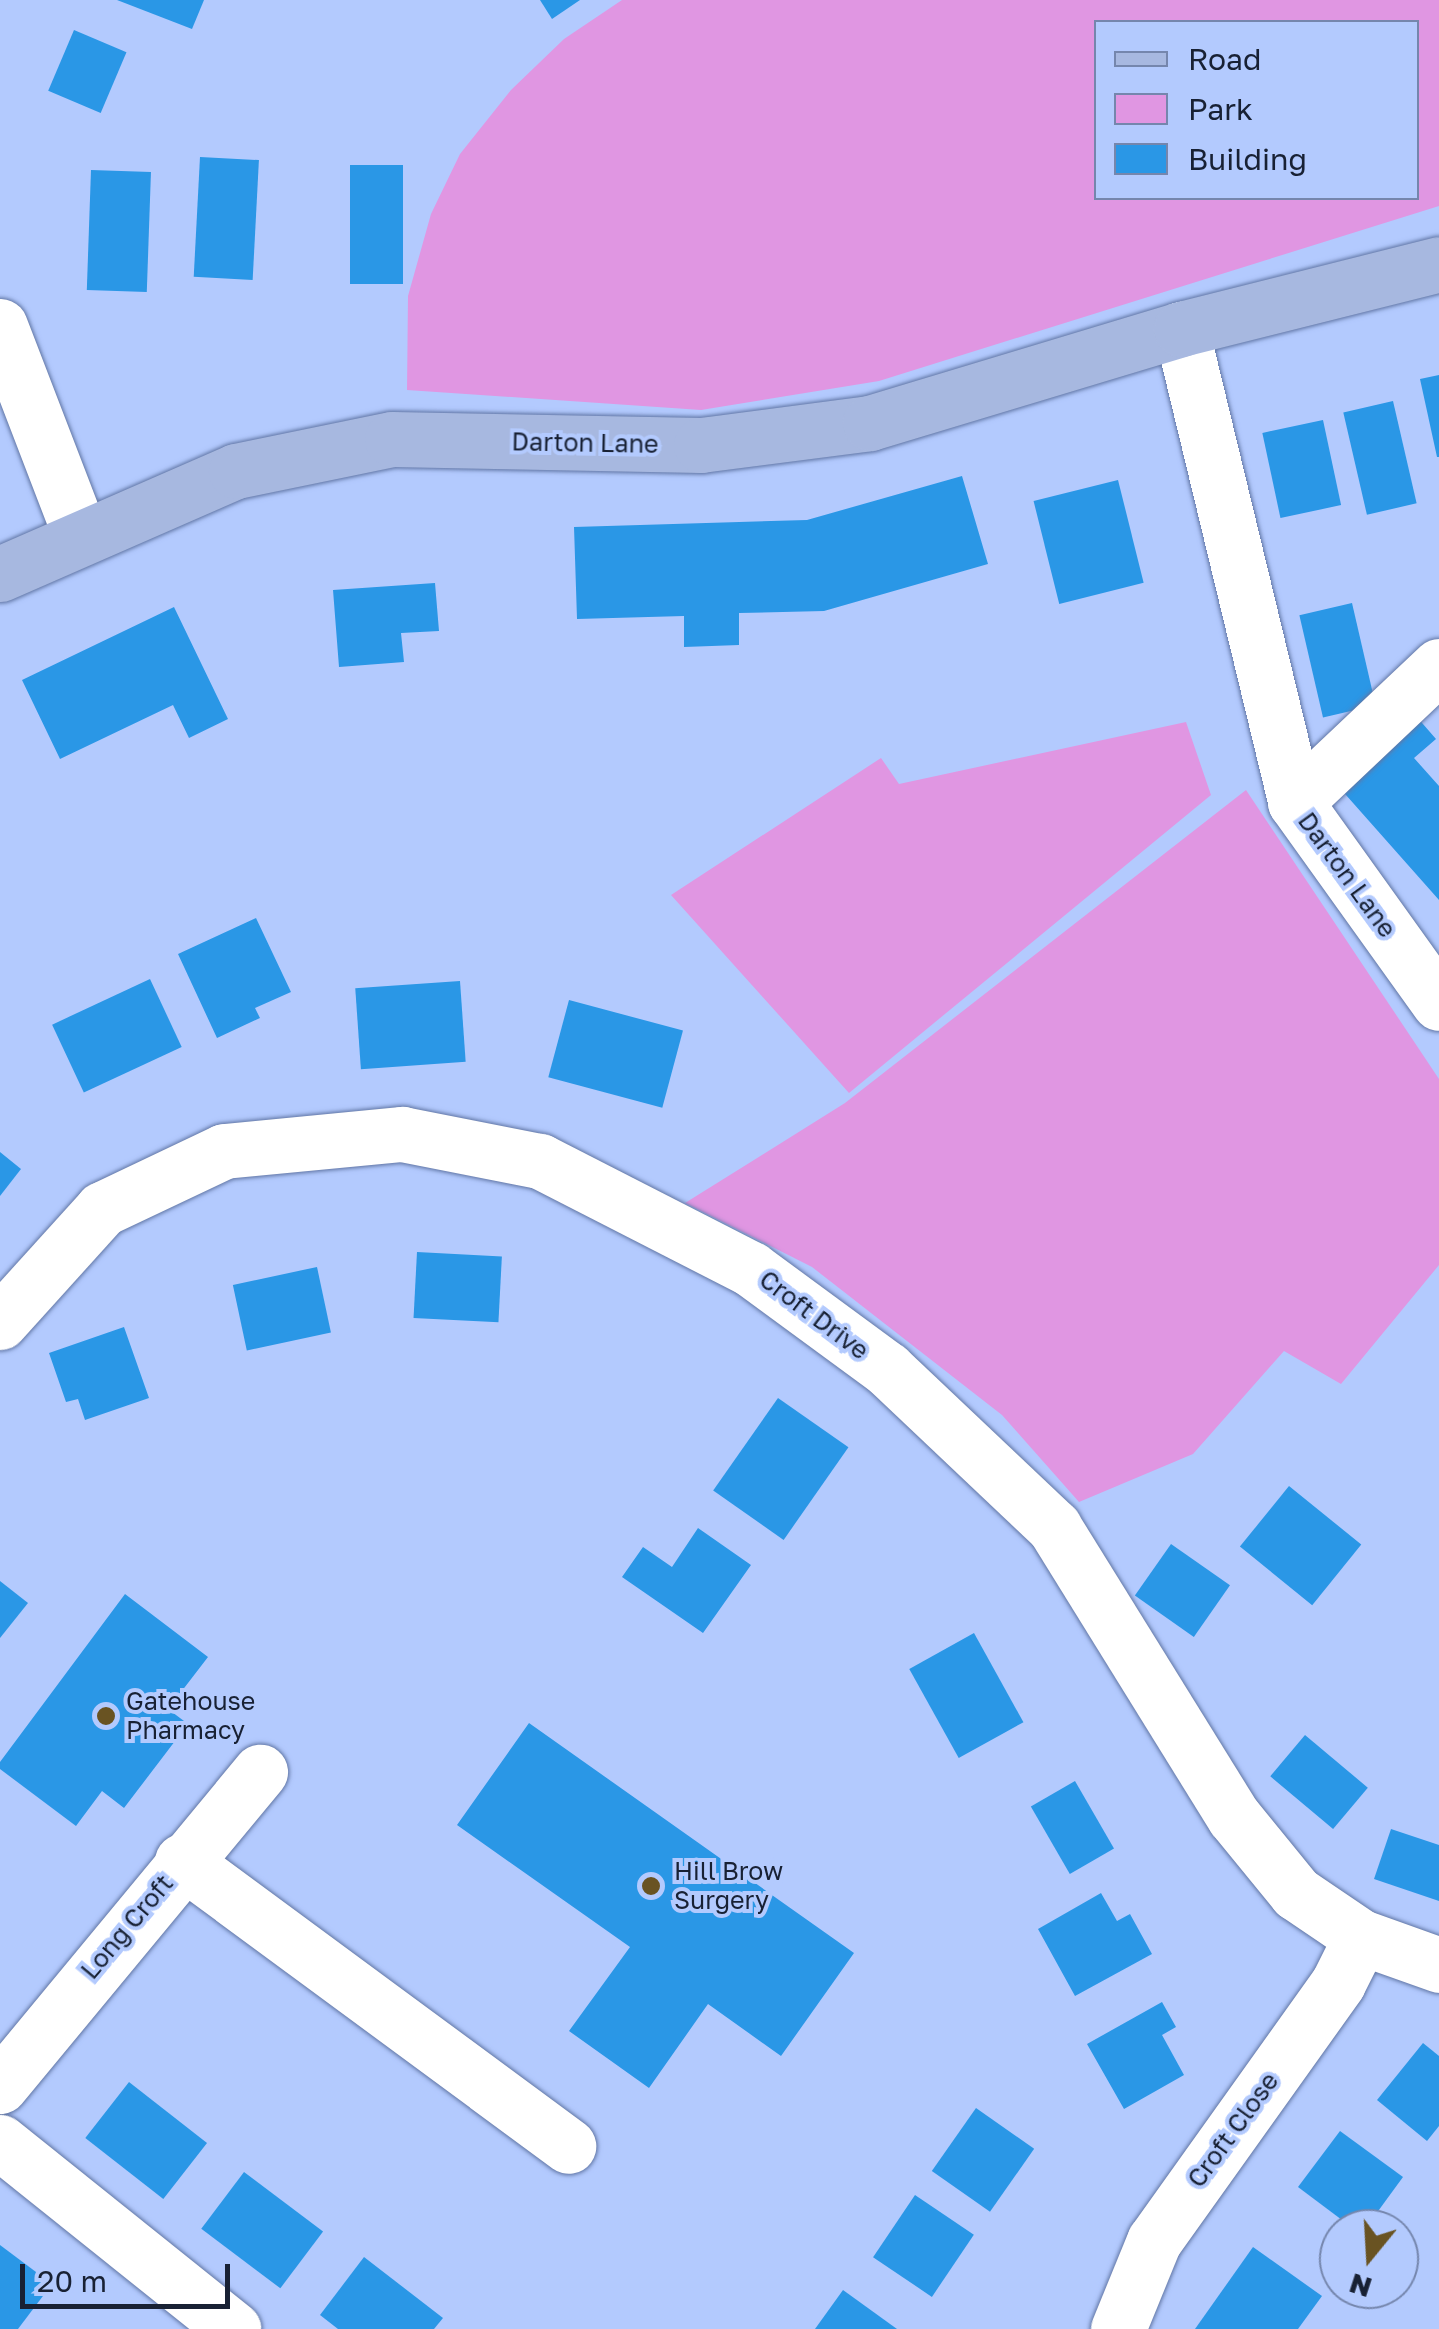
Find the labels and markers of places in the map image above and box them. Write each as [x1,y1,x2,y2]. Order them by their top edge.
place label: Gatehouse Pharmacy [126,1687,255,1746]
marker: Gatehouse Pharmacy [95,1705,117,1727]
place label: Hill Brow Surgery [674,1857,783,1916]
marker: Hill Brow Surgery [638,1873,664,1899]

